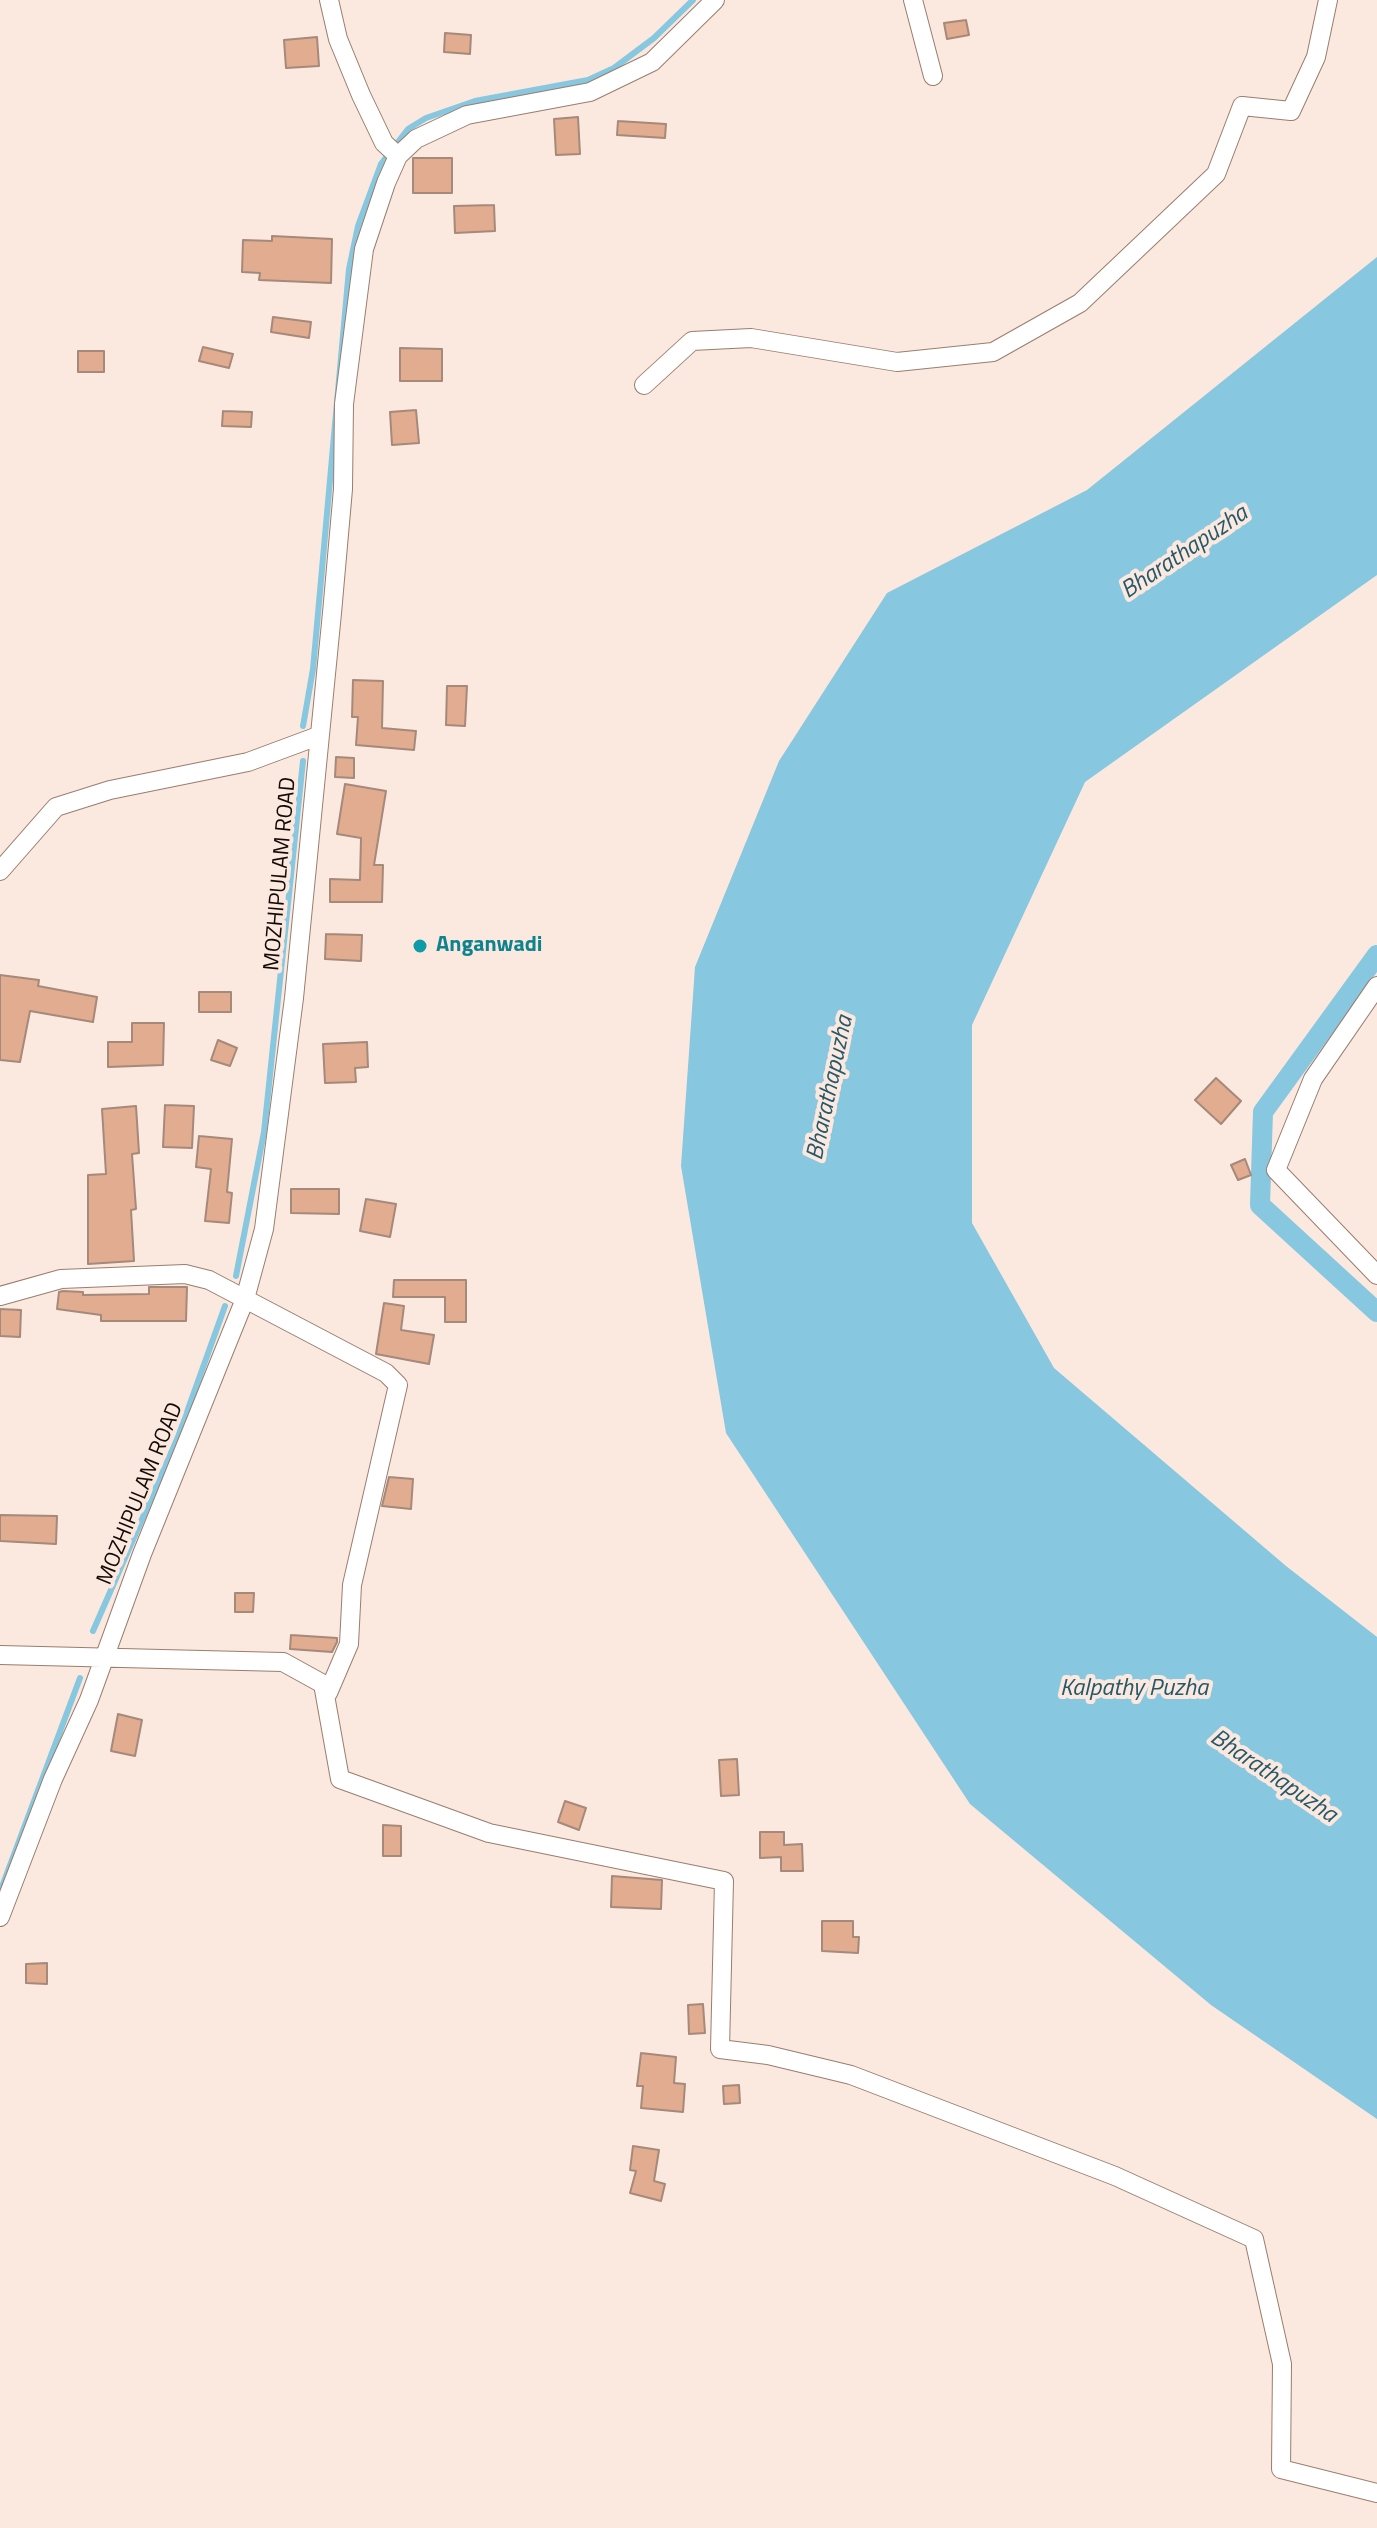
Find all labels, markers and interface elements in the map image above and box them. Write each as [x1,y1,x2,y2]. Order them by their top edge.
water label: Bharathapuzha [1116,500,1254,606]
street label: MOZHIPULAM ROAD [259,776,303,972]
place label: Anganwadi [436,933,542,959]
marker: Anganwadi [411,937,429,955]
water label: Bharathapuzha [802,1013,860,1163]
street label: MOZHIPULAM ROAD [92,1399,190,1589]
water label: Kalpathy Puzha [1060,1675,1208,1703]
water label: Bharathapuzha [1204,1724,1342,1830]

